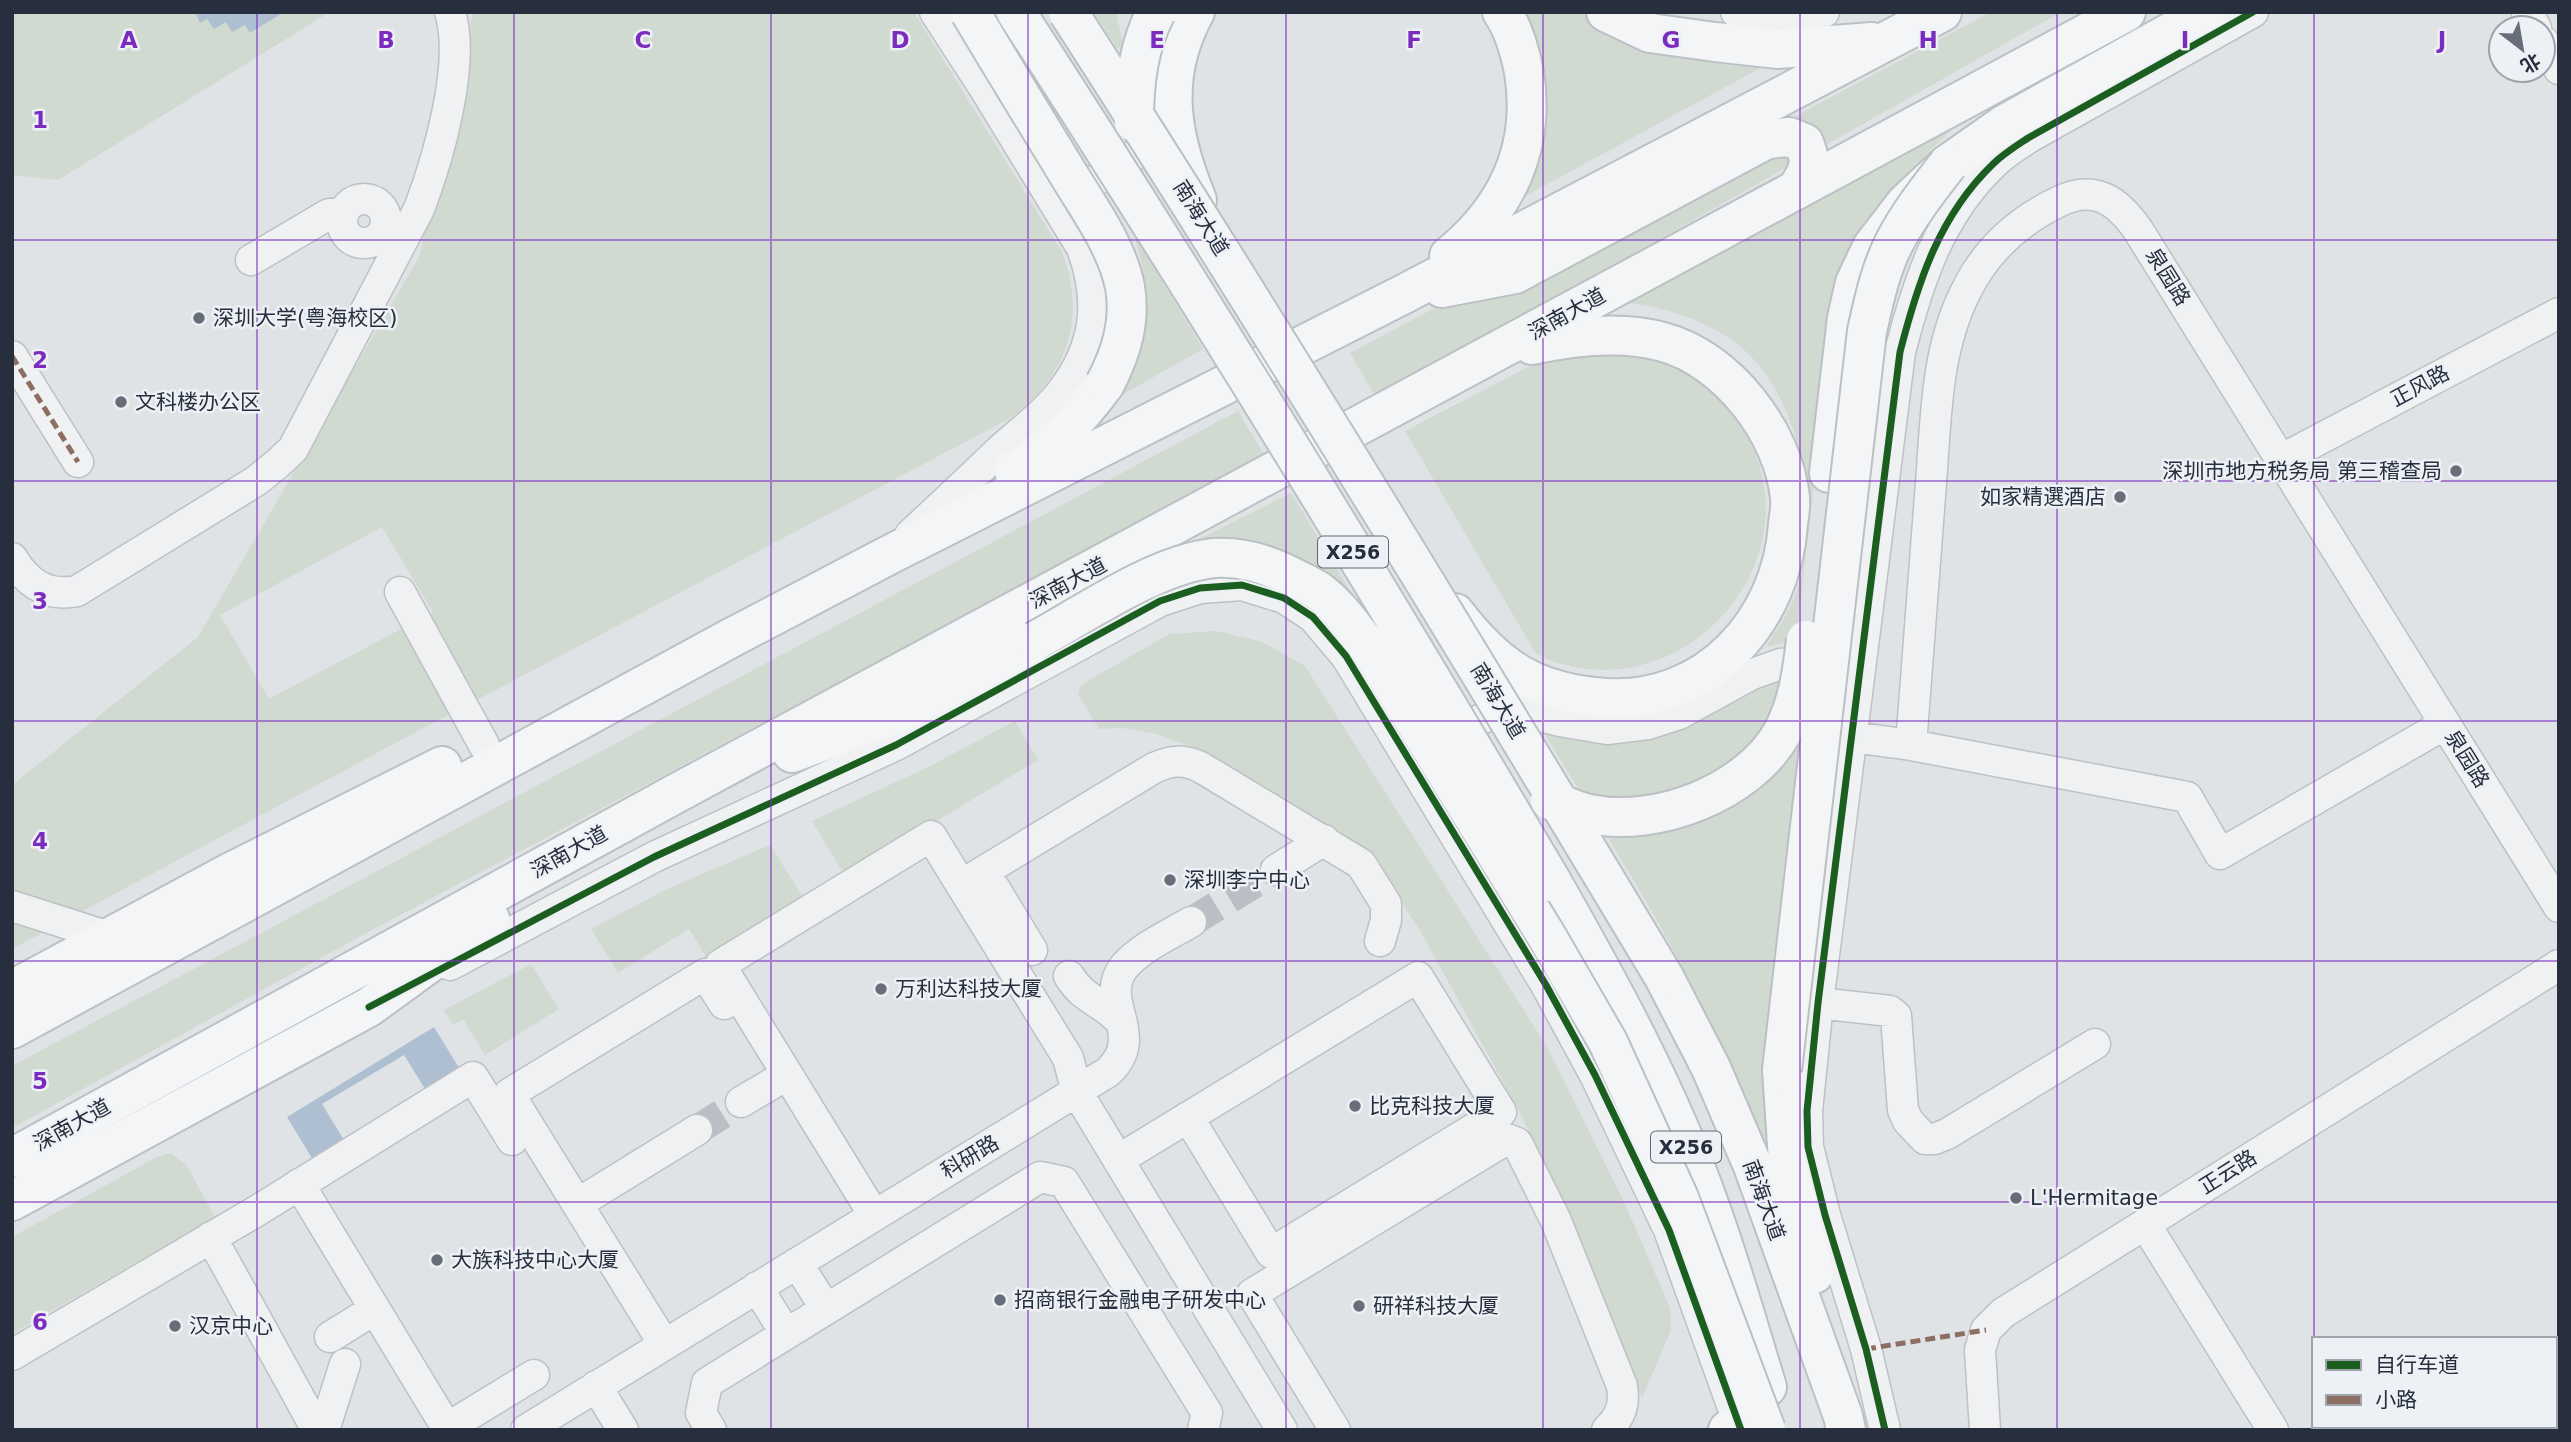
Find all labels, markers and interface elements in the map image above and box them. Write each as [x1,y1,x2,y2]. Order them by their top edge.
north arrow [2487,14,2557,84]
text: A [120,27,138,53]
text: B [377,27,395,53]
text: C [635,27,651,53]
text: D [890,27,910,53]
text: E [1149,27,1165,53]
text: F [1406,27,1422,53]
text: G [1662,27,1680,53]
text: H [1918,27,1938,53]
text: I [2181,27,2189,53]
text: J [2436,27,2446,53]
text: 北 [2517,49,2545,78]
text: 1 [32,107,48,133]
street label: 南海大道 [1169,176,1233,260]
street label: 泉园路 [2141,244,2195,310]
street label: 深南大道 [1524,283,1610,345]
place label: 深圳大学(粤海校区) [213,306,397,330]
marker: 深圳大学(粤海校区) [191,310,207,326]
text: 2 [32,347,48,373]
street label: 正风路 [2387,361,2453,411]
place label: 文科楼办公区 [135,390,261,414]
marker: 文科楼办公区 [113,394,129,410]
place label: 深圳市地方税务局 第三稽查局 [2162,459,2442,483]
marker: 深圳市地方税务局 第三稽查局 [2448,463,2464,479]
place label: 如家精選酒店 [1980,485,2106,509]
marker: 如家精選酒店 [2112,489,2128,505]
road number: X256 [1318,537,1388,568]
street label: 深南大道 [1025,553,1111,613]
text: 3 [32,588,48,614]
street label: 南海大道 [1466,659,1530,743]
street label: 泉园路 [2440,726,2494,792]
street label: 深南大道 [526,821,612,883]
text: 4 [32,828,48,854]
place label: 深圳李宁中心 [1184,868,1310,892]
marker: 深圳李宁中心 [1162,872,1178,888]
place label: 万利达科技大厦 [895,977,1042,1001]
marker: 万利达科技大厦 [873,981,889,997]
text: 5 [32,1068,48,1094]
street label: 深南大道 [29,1094,115,1156]
place label: 比克科技大厦 [1369,1094,1495,1118]
marker: 比克科技大厦 [1347,1098,1363,1114]
street label: 科研路 [937,1130,1003,1184]
road number: X256 [1651,1132,1721,1162]
street label: 正云路 [2195,1145,2261,1199]
street label: 南海大道 [1738,1156,1790,1244]
place label: L'Hermitage [2030,1186,2158,1210]
marker: L'Hermitage [2008,1190,2024,1206]
place label: 大族科技中心大厦 [451,1248,619,1272]
marker: 大族科技中心大厦 [429,1252,445,1268]
place label: 招商银行金融电子研发中心 [1014,1288,1266,1312]
marker: 招商银行金融电子研发中心 [992,1292,1008,1308]
place label: 研祥科技大厦 [1373,1294,1499,1318]
marker: 研祥科技大厦 [1351,1298,1367,1314]
text: 6 [32,1309,48,1335]
place label: 汉京中心 [189,1314,273,1338]
marker: 汉京中心 [167,1318,183,1334]
legend [2312,1337,2557,1428]
text: 自行车道 [2375,1353,2459,1377]
text: 小路 [2375,1388,2417,1412]

